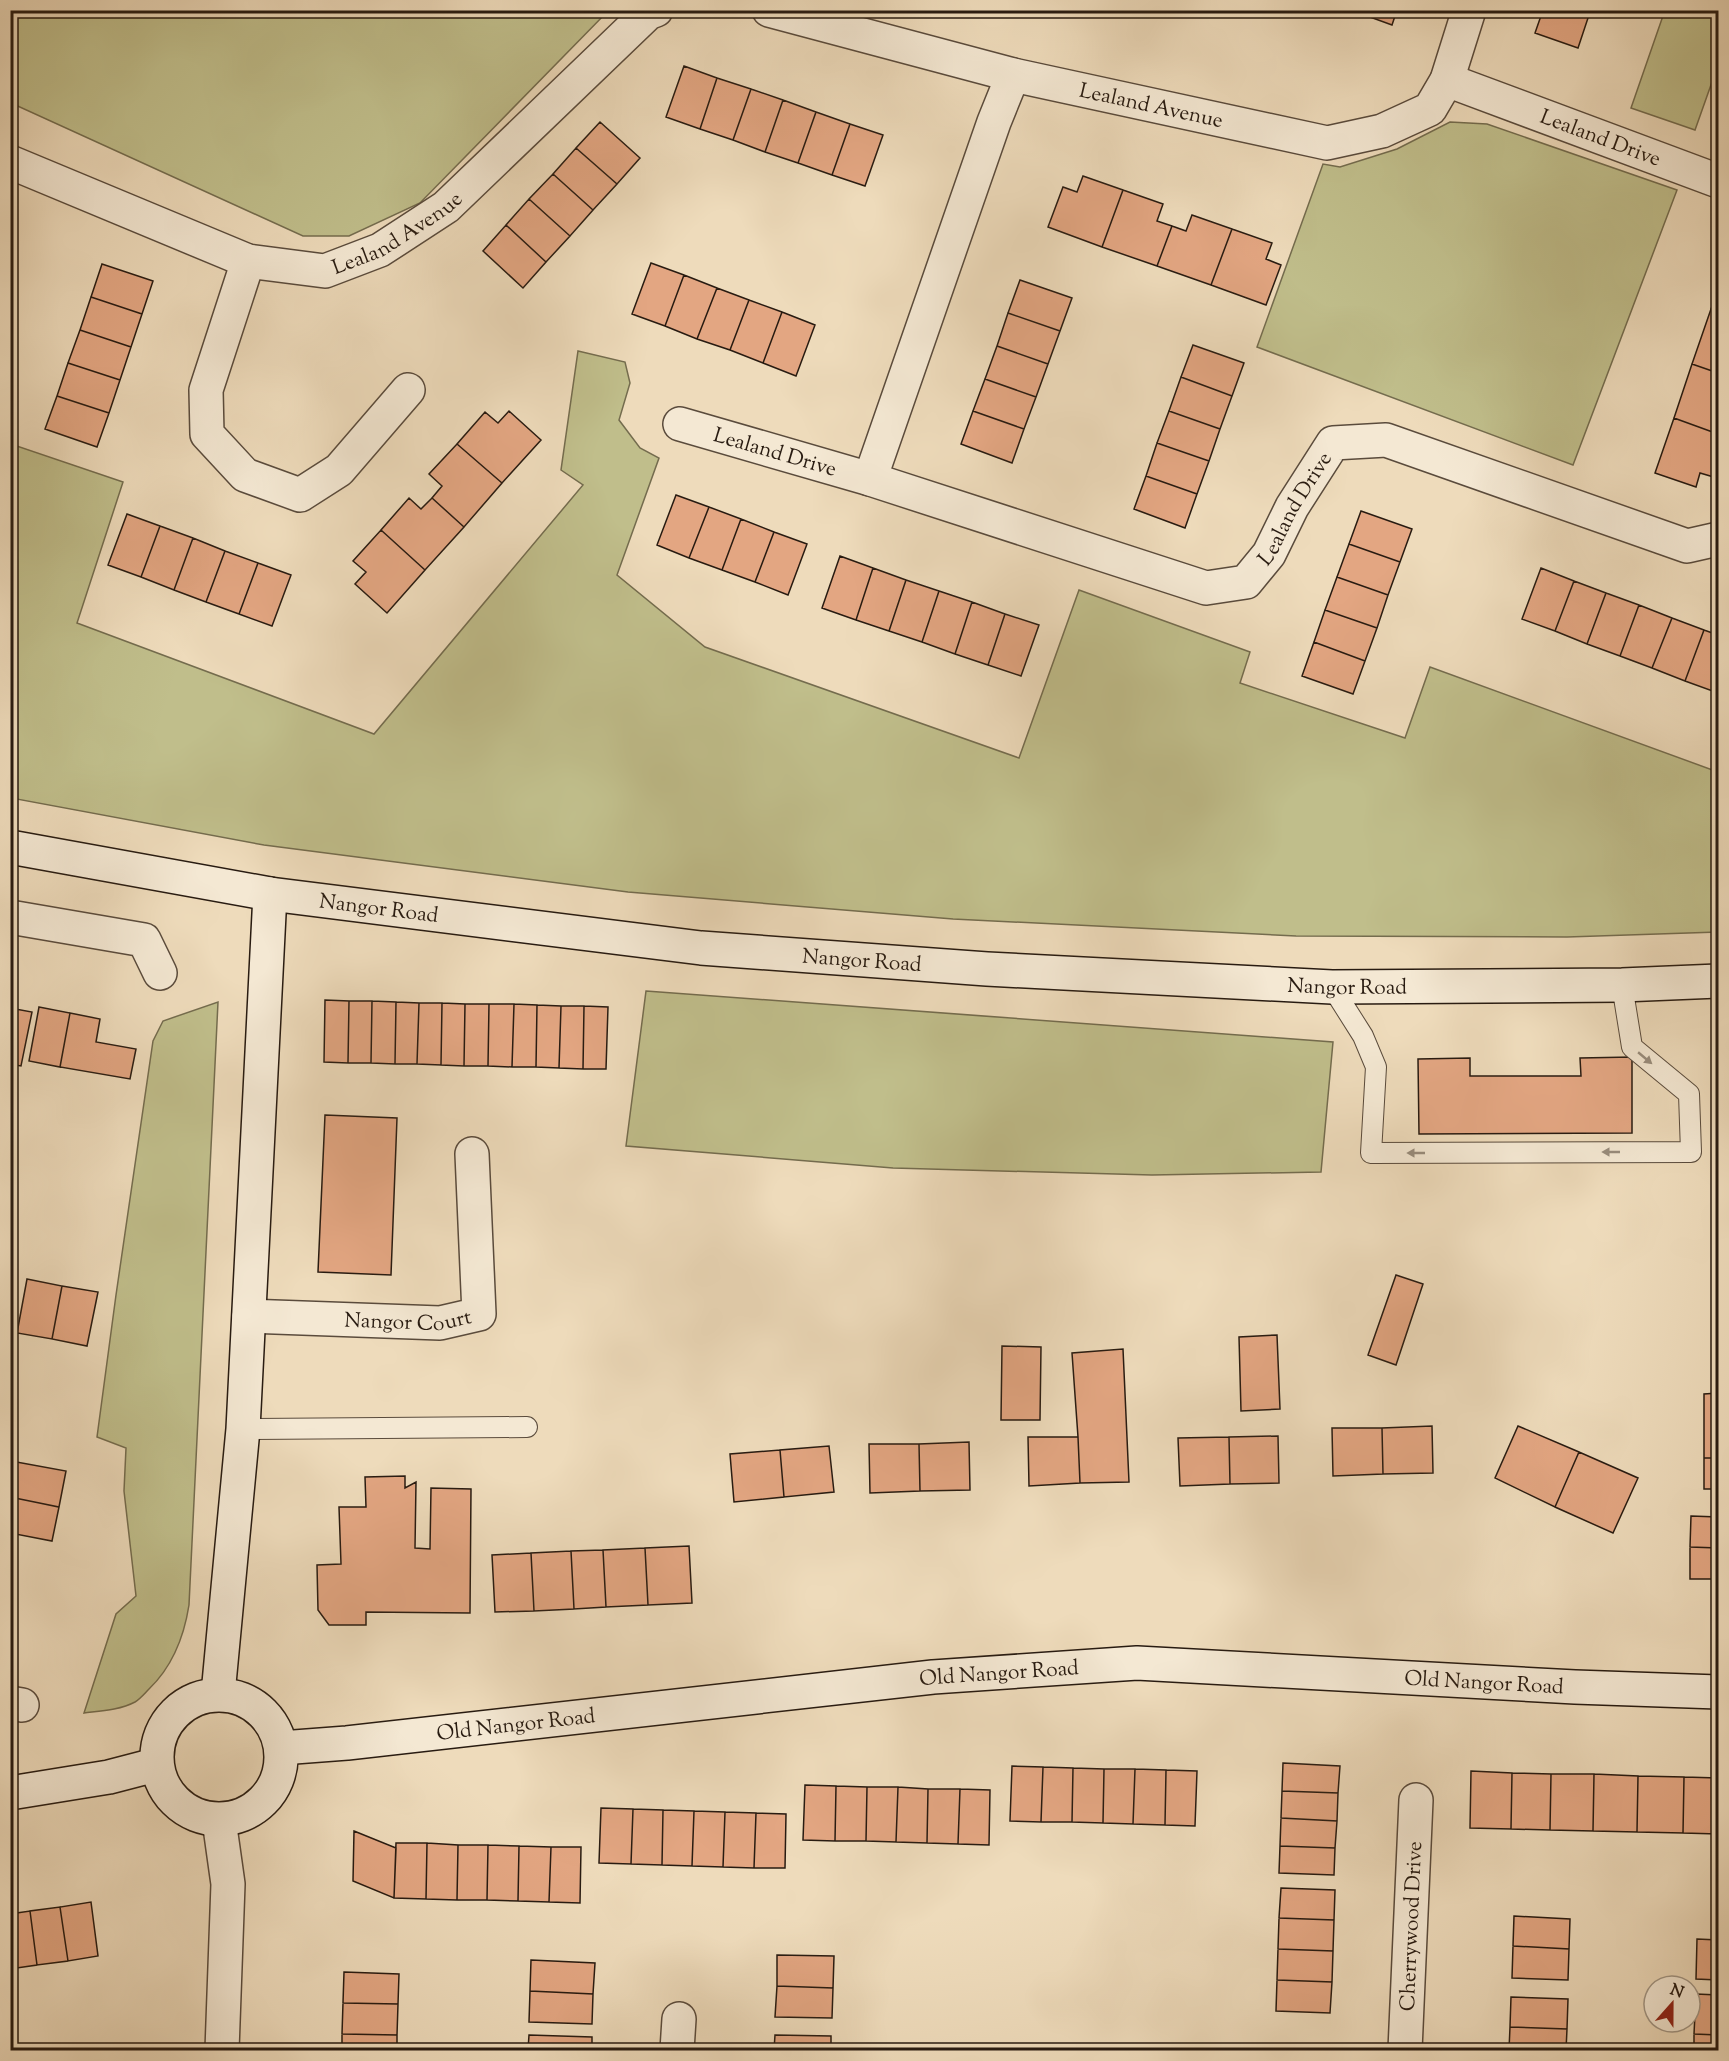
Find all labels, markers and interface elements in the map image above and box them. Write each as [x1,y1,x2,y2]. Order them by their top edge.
street label: Lealand Avenue [1076,77,1226,137]
street label: Lealand Drive [1535,103,1665,175]
street label: Lealand Avenue [328,186,470,284]
street label: Lealand Drive [709,421,840,485]
street label: Lealand Drive [1252,447,1340,573]
street label: Nangor Road [317,887,440,932]
street label: Nangor Road [801,942,923,981]
street label: Nangor Road [1286,972,1407,1004]
one-way arrow [1637,1051,1653,1064]
one-way arrow [1407,1148,1426,1158]
one-way arrow [1602,1148,1621,1157]
street label: Nangor Court [344,1303,475,1340]
street label: Old Nangor Road [918,1654,1080,1695]
street label: Old Nangor Road [1403,1665,1565,1703]
street label: Old Nangor Road [435,1702,597,1750]
street label: Cherrywood Drive [1394,1841,1431,2012]
north arrow [1642,1974,1702,2034]
text: N [1666,1979,1687,2005]

